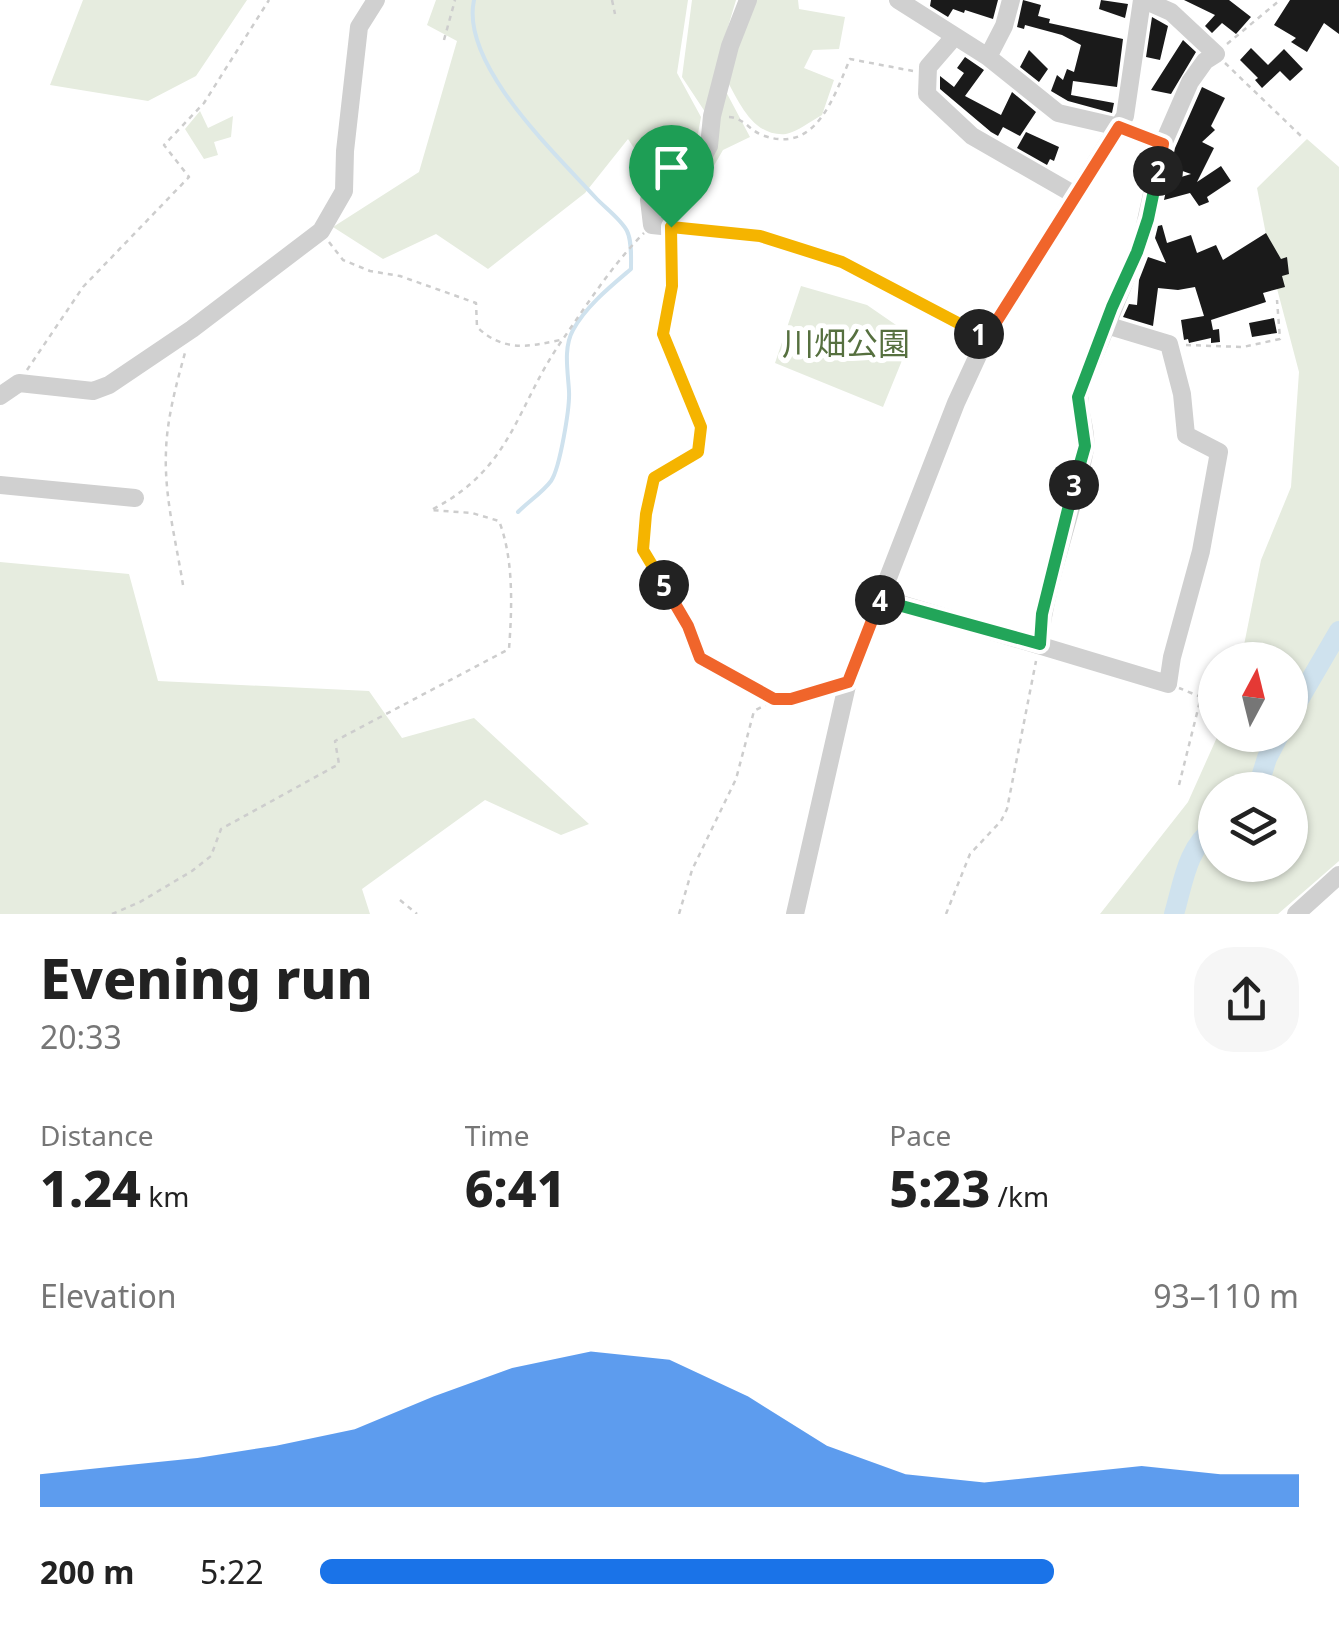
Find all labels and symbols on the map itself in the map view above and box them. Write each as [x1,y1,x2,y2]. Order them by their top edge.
pin [629,125,714,228]
pin: 2 [1133,146,1183,196]
pin: 1 [954,309,1004,359]
park label: 川畑公園 [782,321,910,364]
pin: 3 [1049,460,1099,510]
pin: 5 [639,560,689,610]
pin: 4 [855,575,905,625]
north arrow [1198,642,1308,752]

